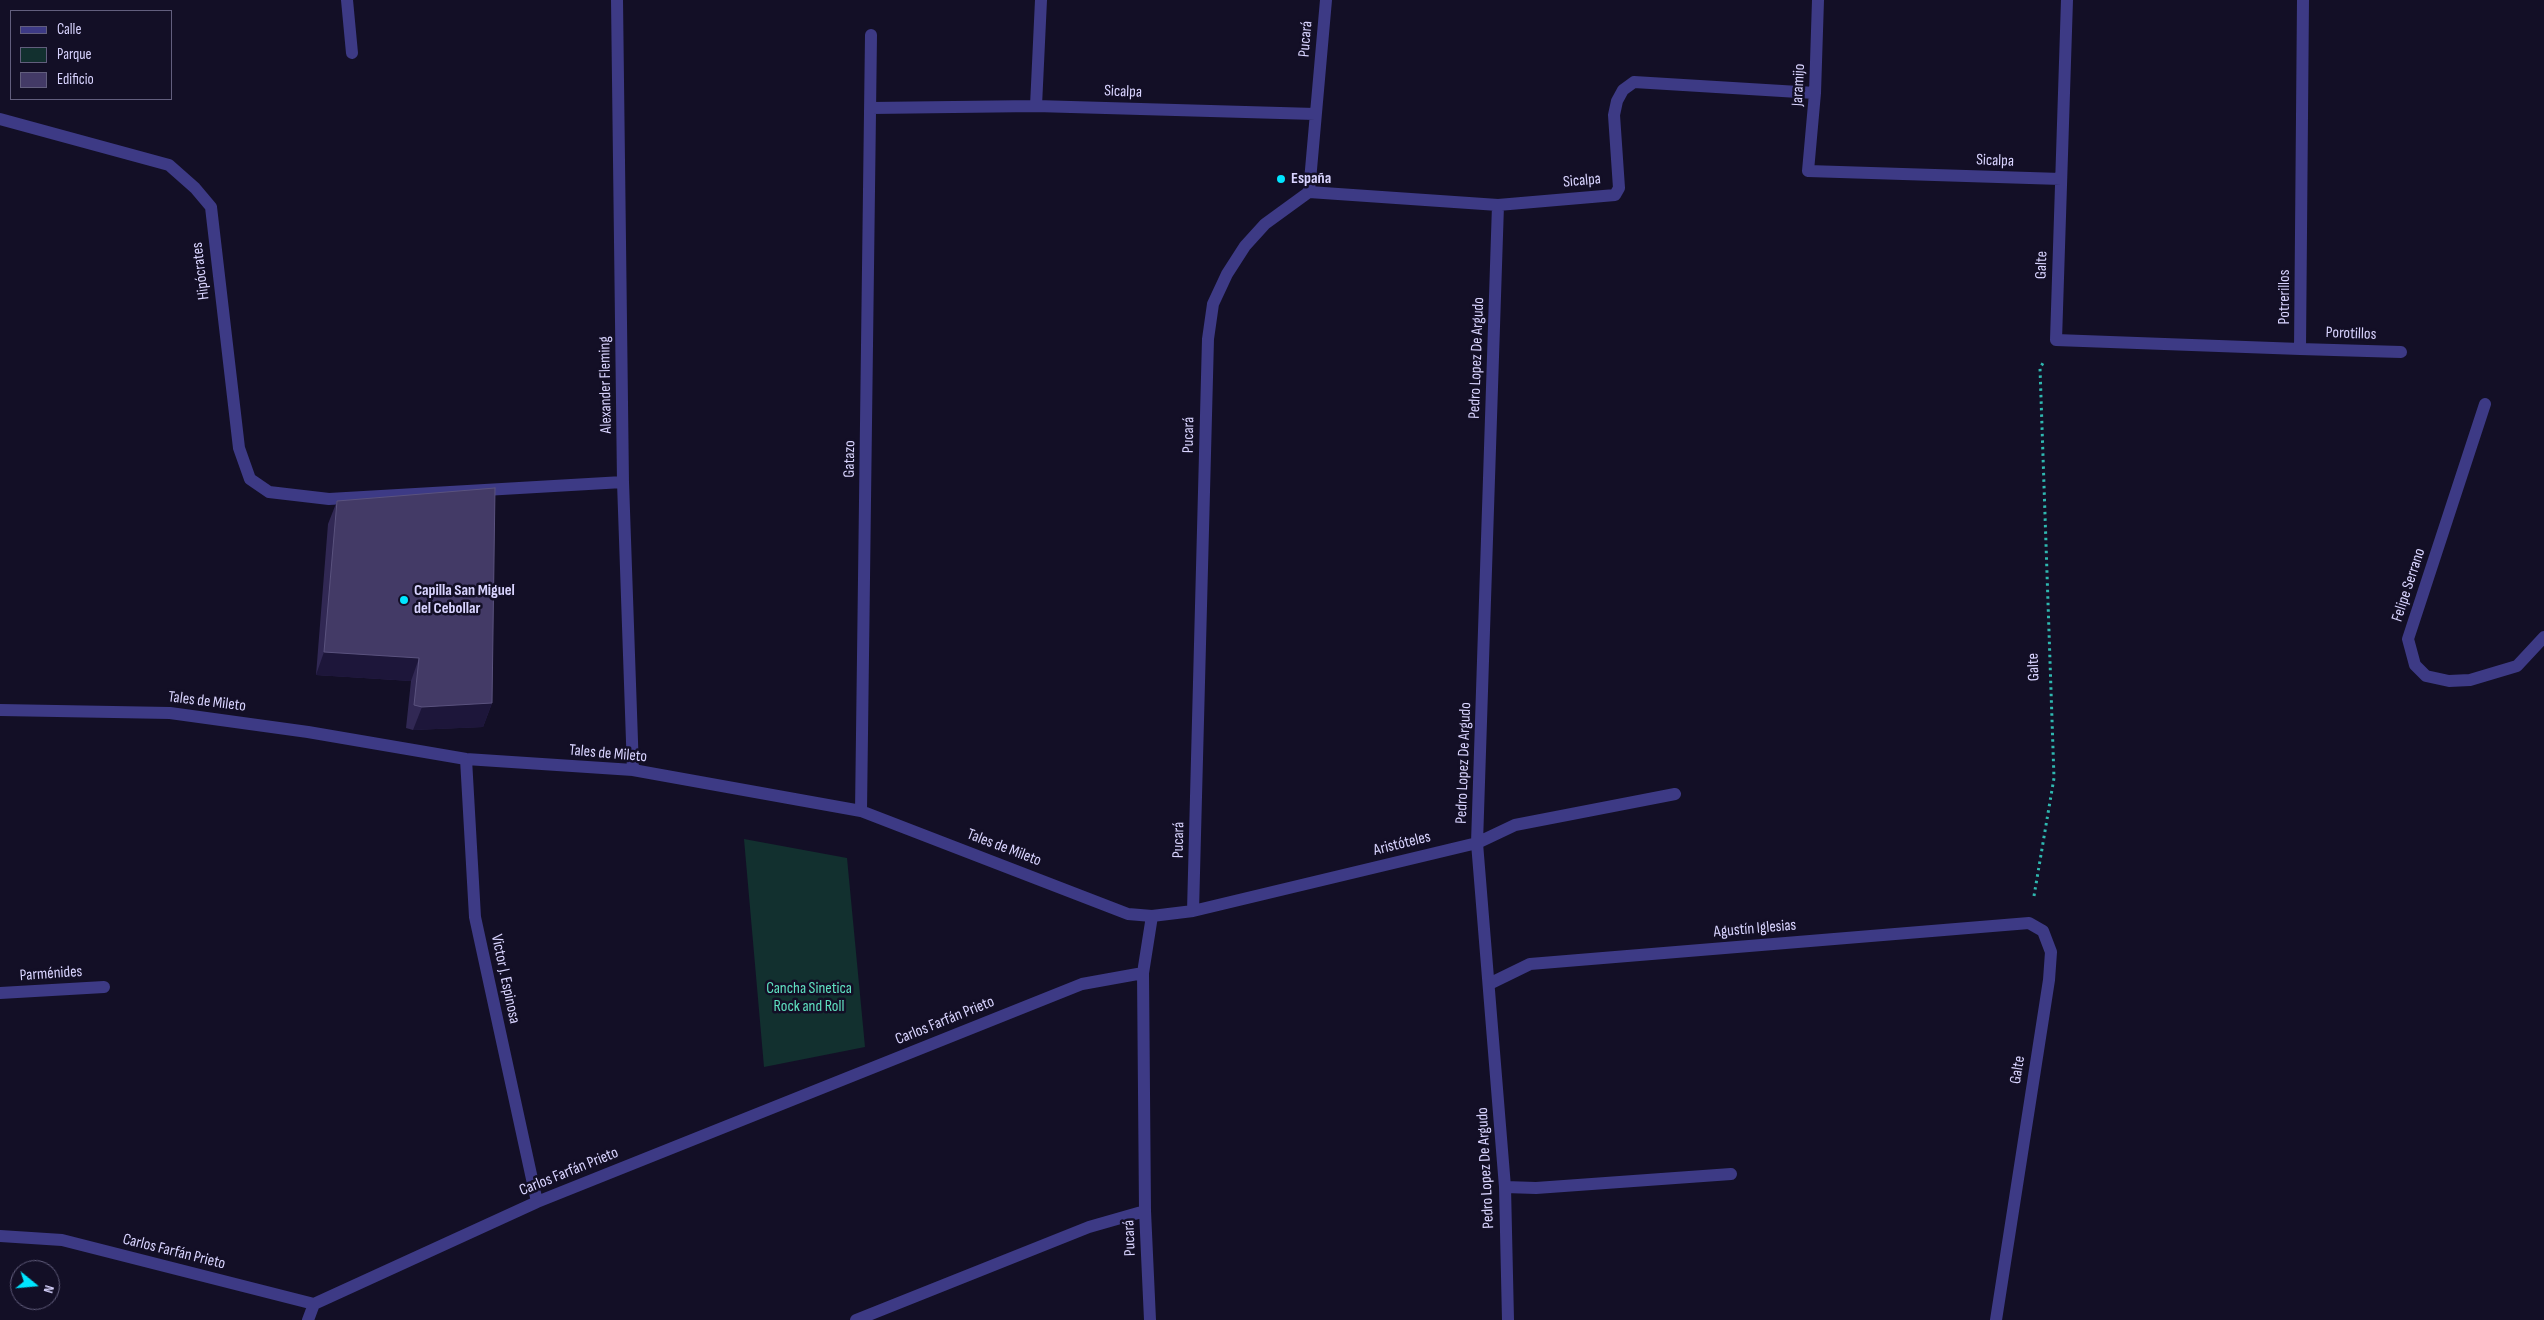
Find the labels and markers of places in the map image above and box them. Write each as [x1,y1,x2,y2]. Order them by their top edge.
place label: España [1291,169,1331,189]
marker: España [1275,173,1287,185]
place label: Capilla San Miguel del Cebollar [414,581,515,619]
marker: Capilla San Miguel del Cebollar [398,594,410,606]

